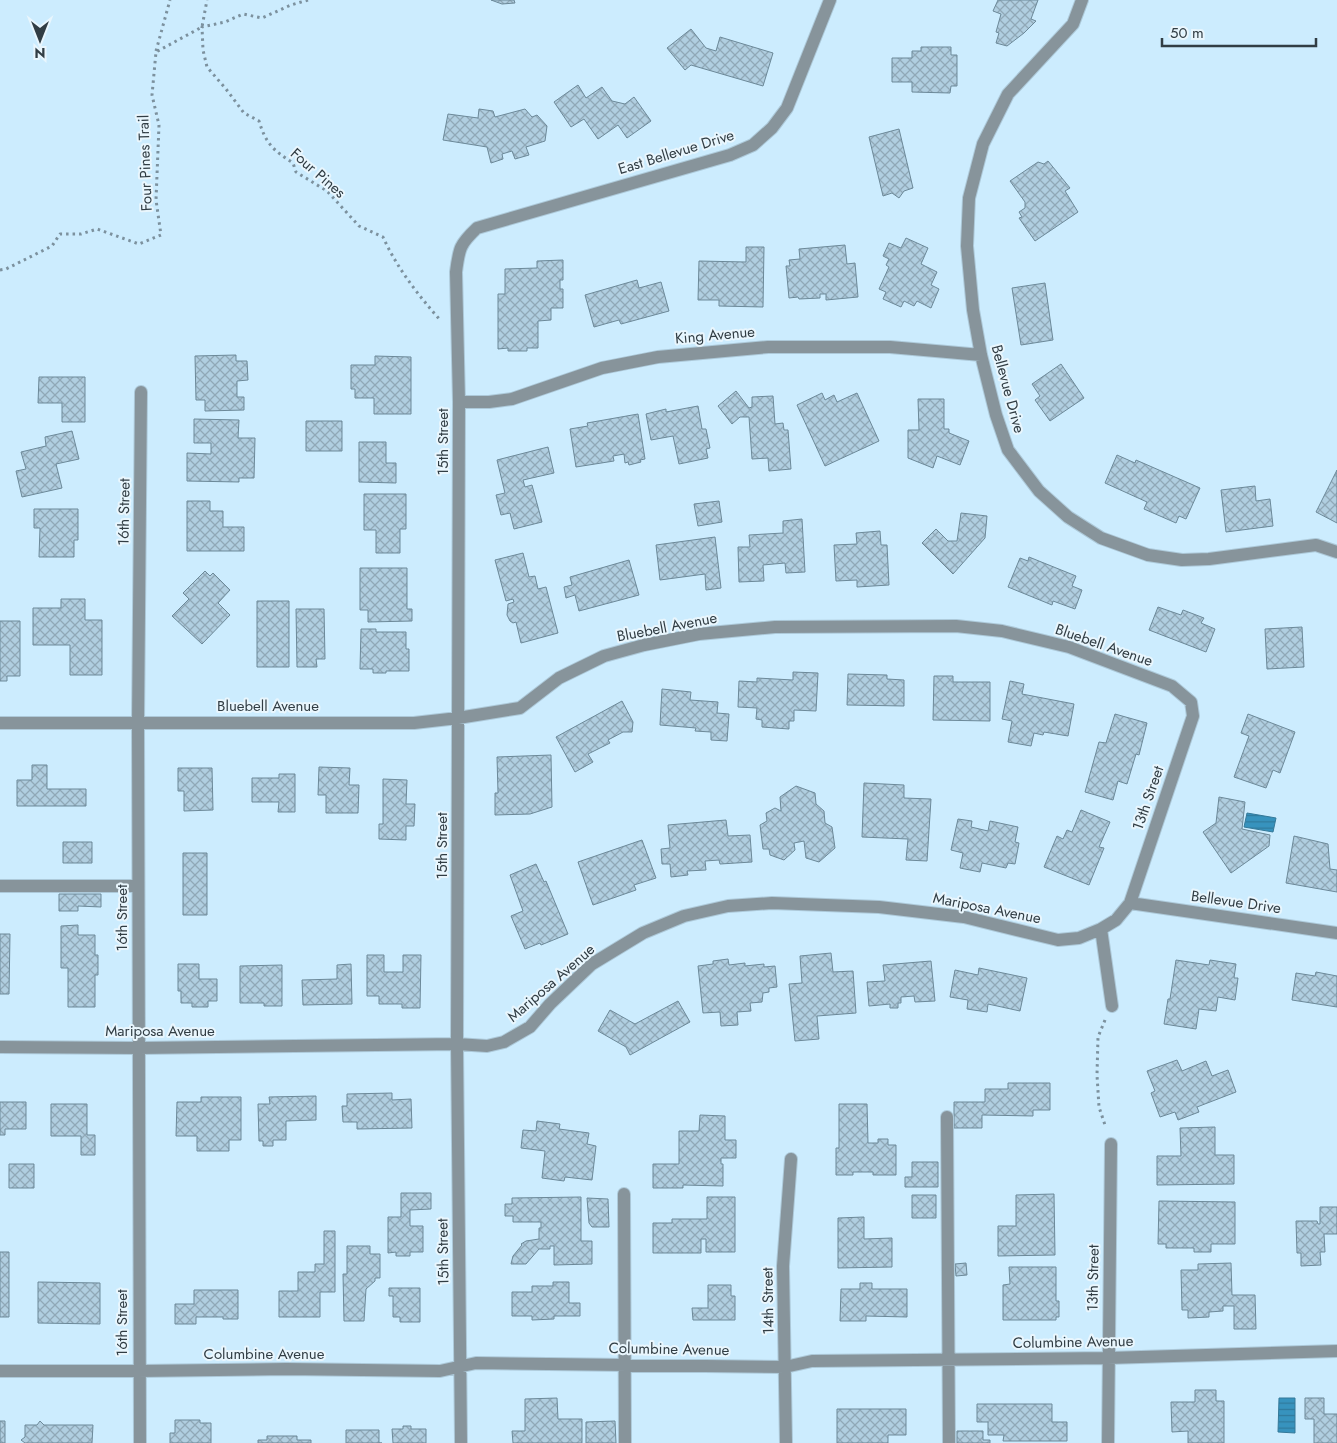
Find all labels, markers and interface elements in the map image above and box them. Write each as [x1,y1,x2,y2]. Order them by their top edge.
north arrow [15,15,65,65]
scale bar [1162,15,1316,47]
text: 50 m [1170,22,1204,44]
text: N [34,43,46,63]
street label: Four Pines Trail [132,114,158,212]
street label: East Bellevue Drive [615,124,737,180]
street label: Four Pines [286,143,350,203]
street label: King Avenue [674,321,756,349]
street label: Bellevue Drive [986,342,1030,436]
street label: 15th Street [432,408,454,475]
street label: 16th Street [112,478,136,546]
street label: Bluebell Avenue [615,606,719,648]
street label: Bluebell Avenue [1052,618,1156,672]
street label: Bluebell Avenue [217,695,319,717]
street label: 13th Street [1127,763,1169,833]
street label: 15th Street [431,812,453,879]
street label: 16th Street [111,884,133,952]
street label: Bellevue Drive [1190,885,1283,919]
street label: Mariposa Avenue [931,887,1043,929]
street label: Mariposa Avenue [502,939,600,1027]
street label: Mariposa Avenue [105,1020,215,1042]
street label: 15th Street [431,1218,455,1286]
street label: 13th Street [1081,1244,1105,1312]
street label: 14th Street [756,1267,780,1335]
street label: 16th Street [111,1289,133,1357]
street label: Columbine Avenue [1012,1330,1134,1354]
street label: Columbine Avenue [608,1337,730,1361]
street label: Columbine Avenue [204,1343,325,1365]

